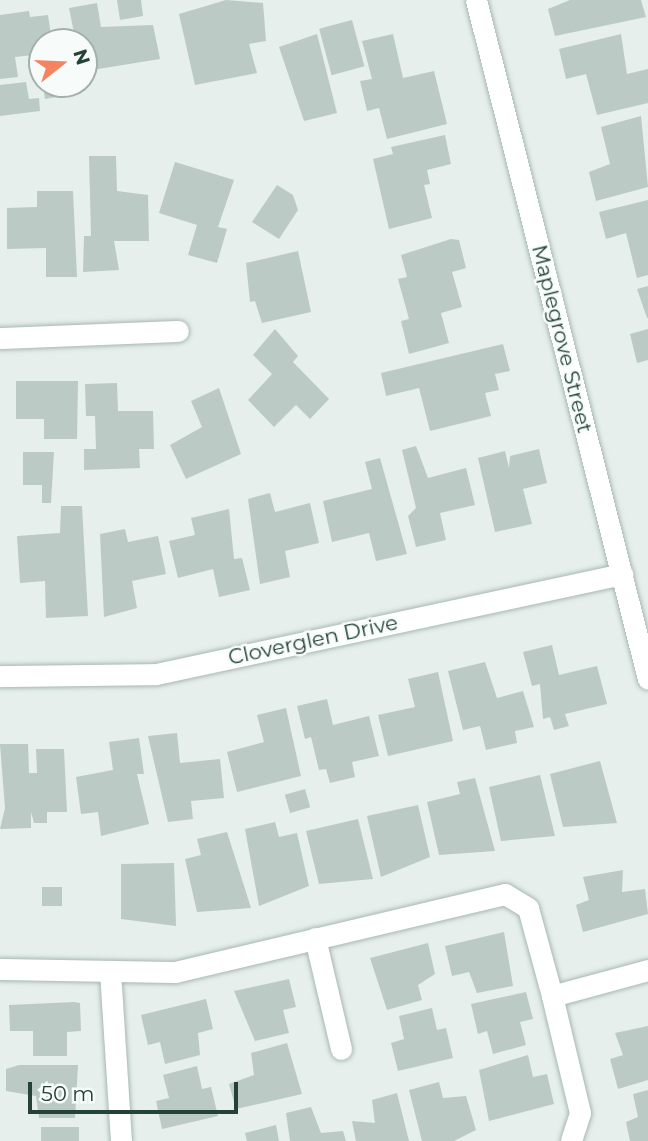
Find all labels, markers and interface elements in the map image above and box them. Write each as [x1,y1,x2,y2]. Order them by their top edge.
north arrow [28,28,98,98]
text: N [68,46,95,68]
street label: Maplegrove Street [526,242,598,436]
street label: Cloverglen Drive [226,610,400,670]
scale bar [32,1068,242,1112]
text: 50 m [41,1081,95,1106]

